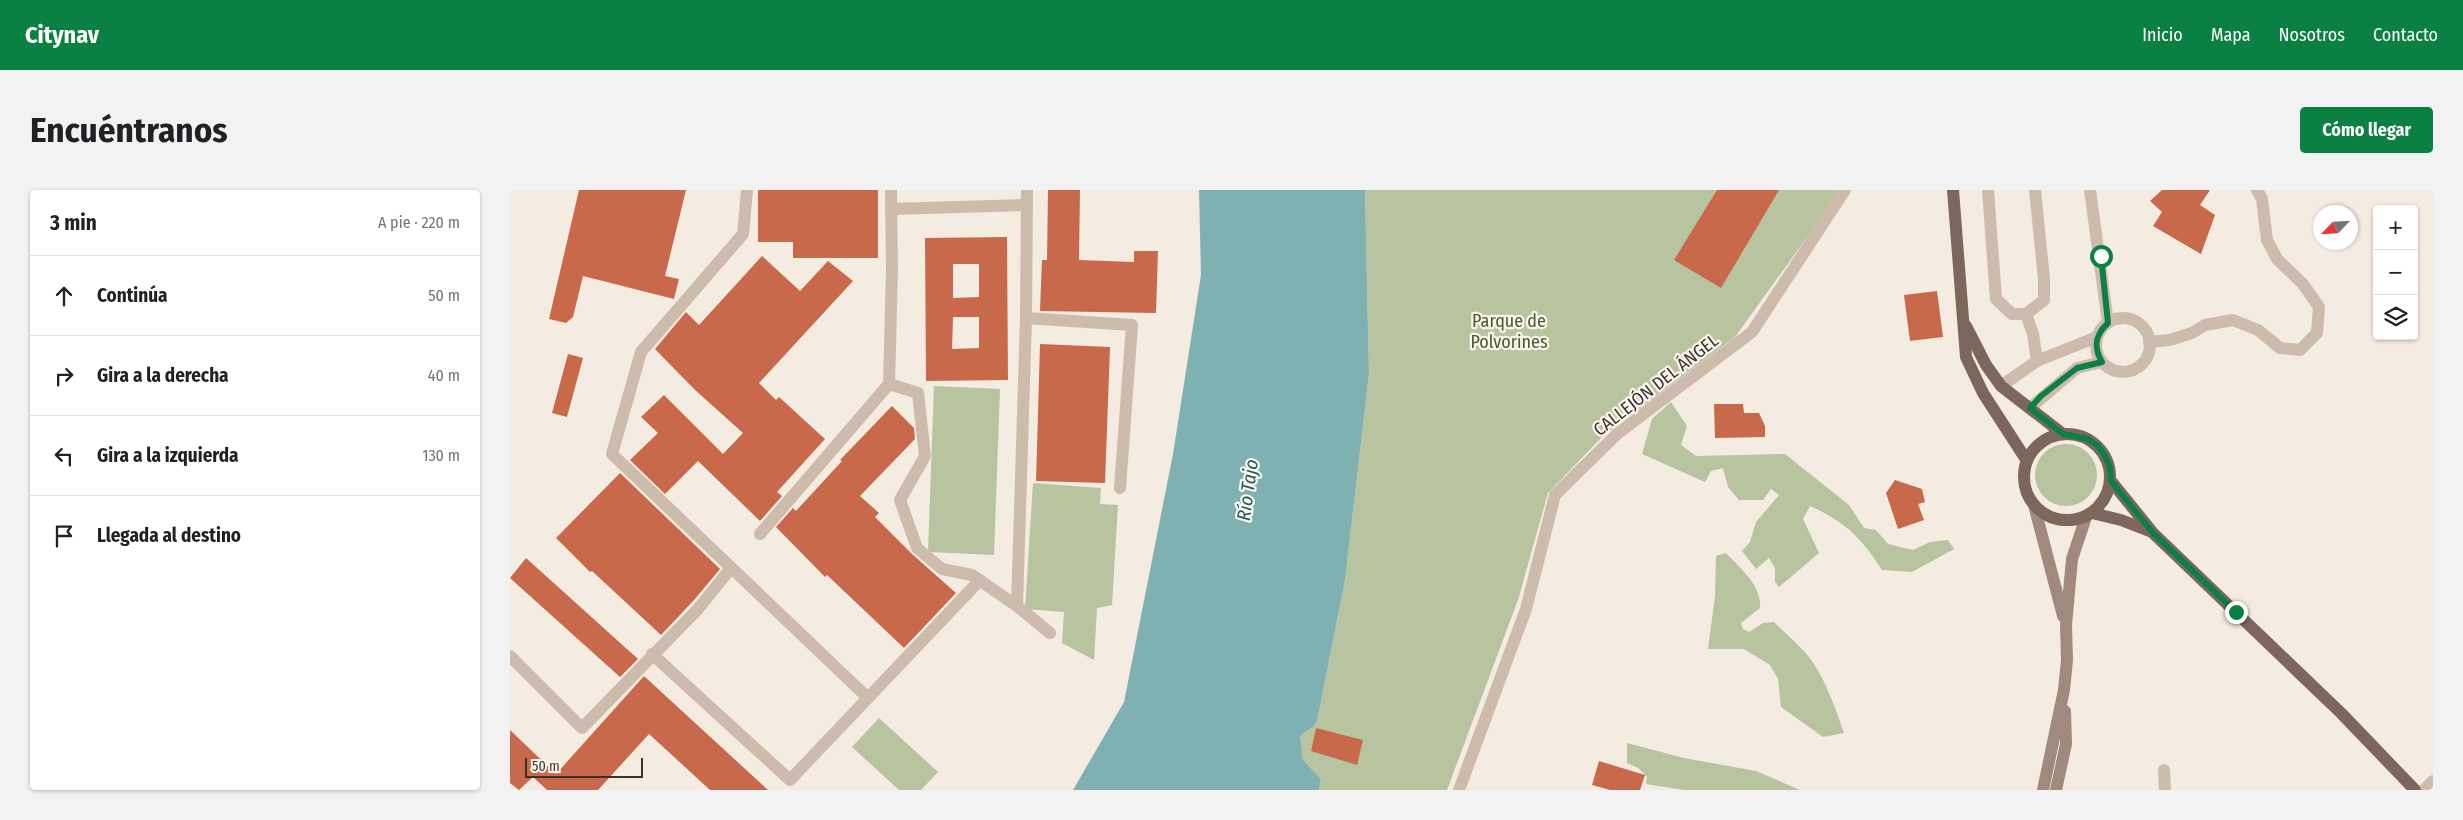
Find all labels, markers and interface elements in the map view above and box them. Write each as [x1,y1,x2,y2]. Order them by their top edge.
text: Citynav [25,21,99,49]
text: Inicio [2142,24,2183,46]
text: Mapa [2211,24,2251,46]
text: Nosotros [2279,24,2345,46]
text: Contacto [2373,24,2438,46]
button: Cómo llegar [2300,107,2433,153]
text: Encuéntranos [30,109,228,151]
north arrow [2313,205,2358,250]
map controls [2373,205,2418,340]
button: + [2373,205,2418,250]
text: 3 min [50,210,97,236]
text: A pie · 220 m [378,213,460,232]
route start [2090,245,2113,268]
button: − [2373,250,2418,295]
icon: ahead [50,282,78,310]
text: Continúa [97,284,168,307]
text: 50 m [428,286,460,305]
button: layers [2373,295,2418,340]
park label: Parque de Polvorines [1470,310,1548,353]
street label: CALLEJÓN DEL ÁNGEL [1589,329,1723,441]
icon: right [50,362,78,390]
text: Gira a la derecha [97,364,229,387]
text: 40 m [428,366,460,385]
icon: left [50,442,78,470]
text: Gira a la izquierda [97,444,239,467]
text: 130 m [422,446,460,465]
water label: Río Tajo [1232,458,1263,522]
icon: arrive [50,522,78,550]
text: Llegada al destino [97,524,241,547]
route end [2225,601,2248,624]
scale bar [525,755,642,778]
text: 50 m [532,758,560,775]

